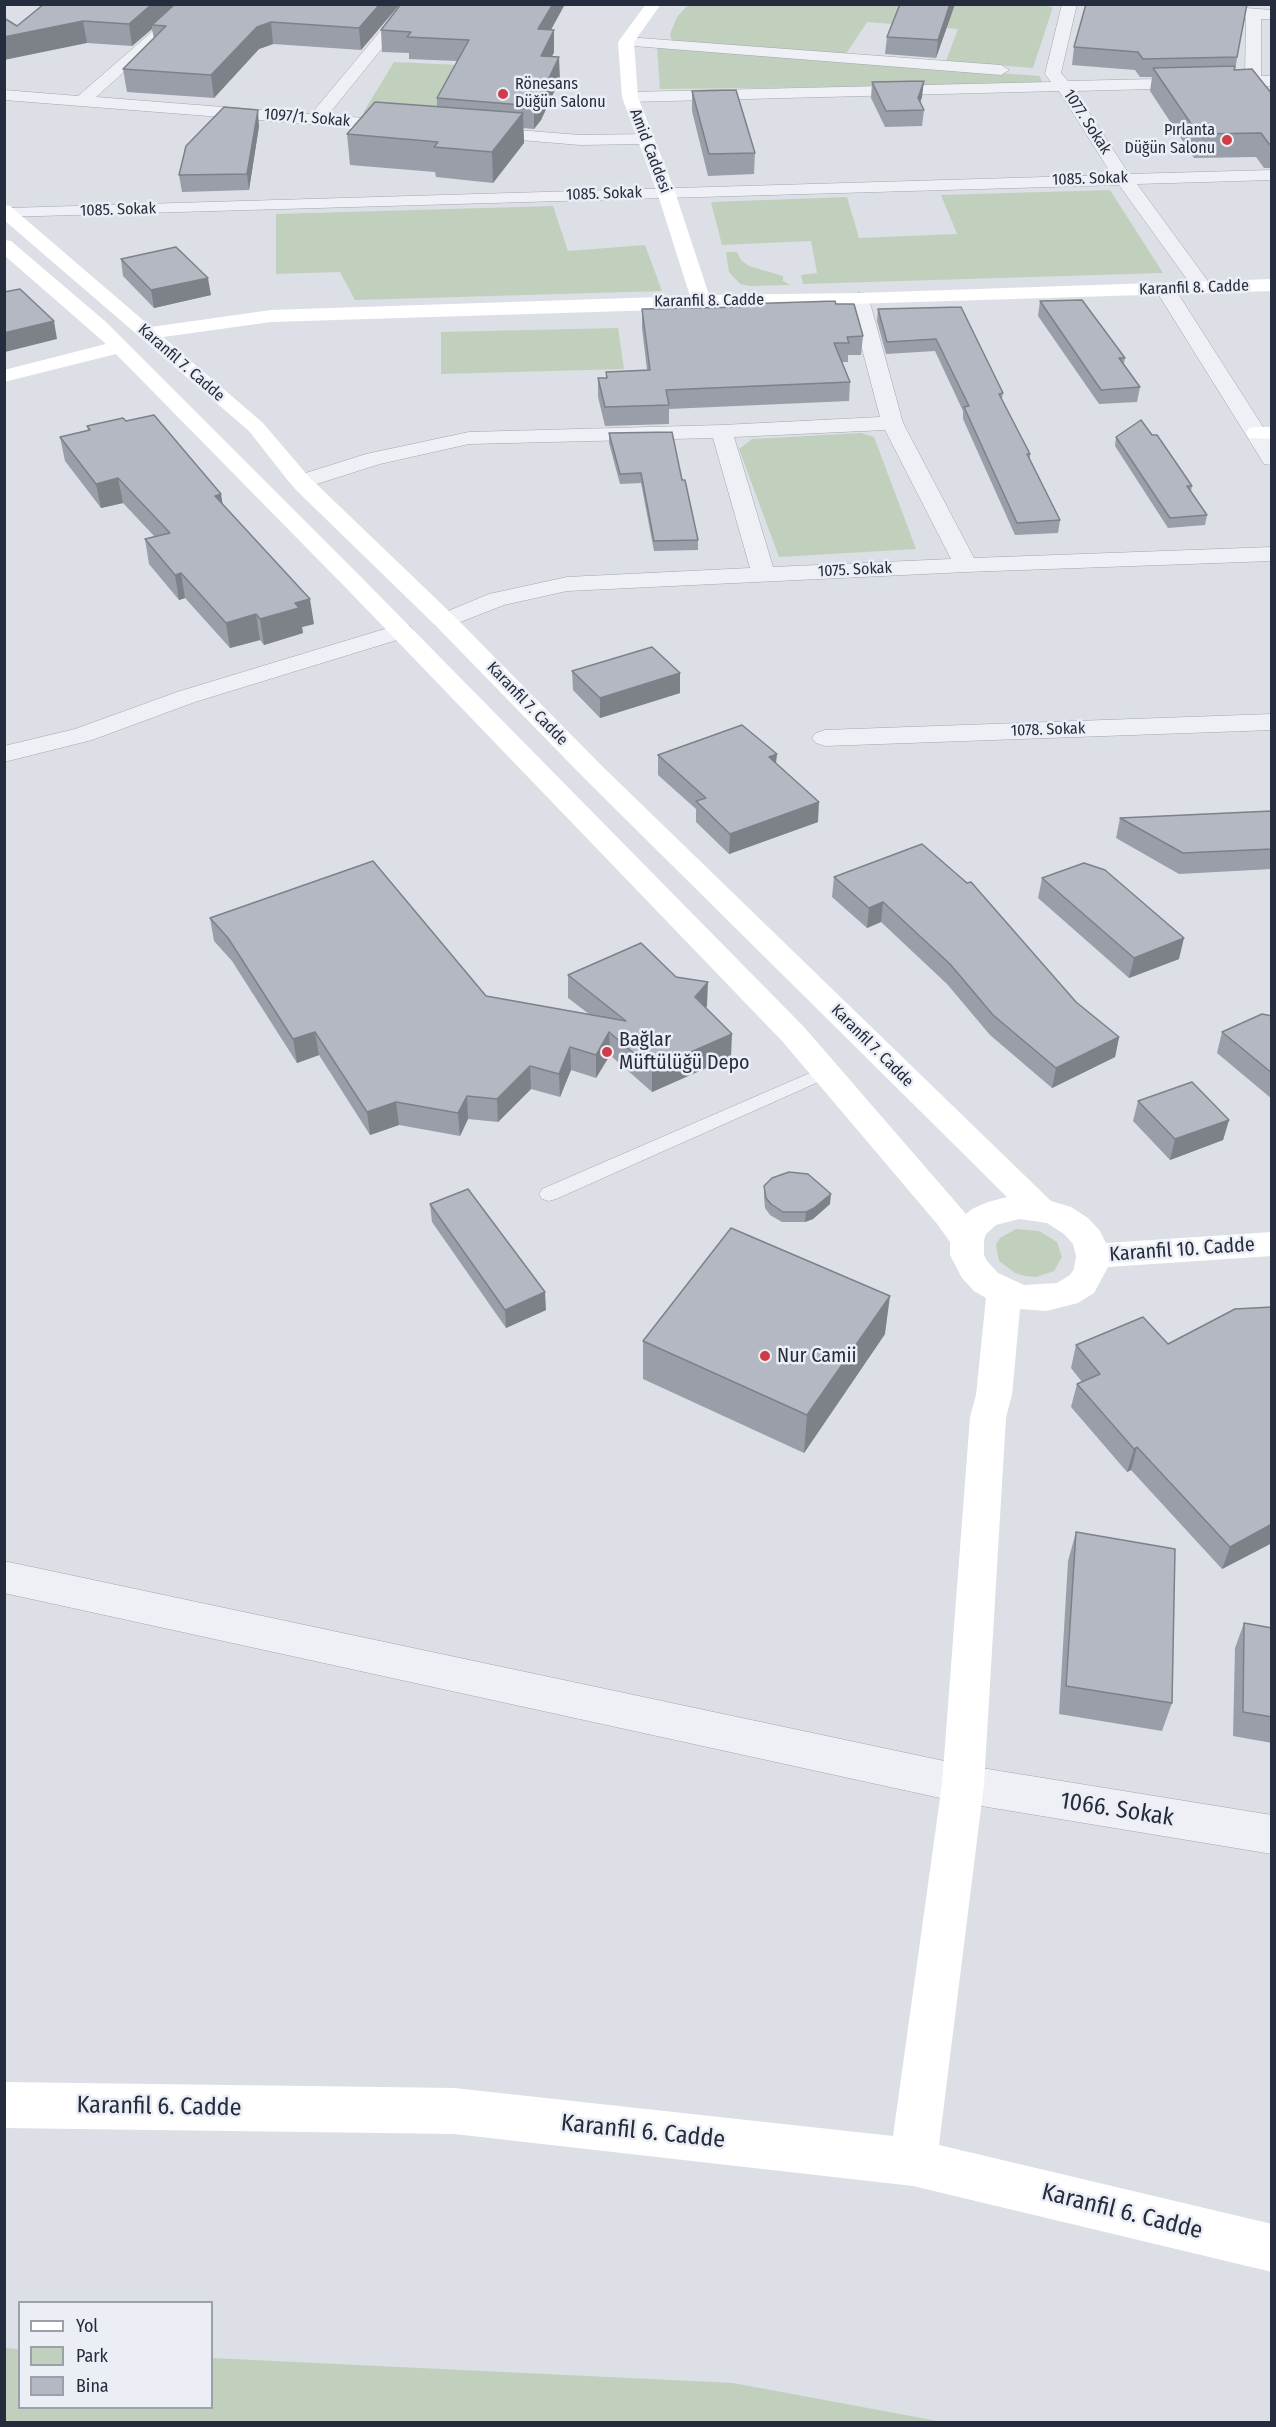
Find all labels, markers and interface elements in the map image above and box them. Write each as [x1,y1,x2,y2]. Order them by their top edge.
place label: Rönesans Düğün Salonu [515,75,606,113]
street label: 1077. Sokak [1059,86,1115,158]
marker: Rönesans Düğün Salonu [496,87,510,101]
street label: 1097/1. Sokak [263,105,351,131]
street label: Amid Caddesi [625,106,675,196]
place label: Pırlanta Düğün Salonu [1124,121,1215,159]
marker: Pırlanta Düğün Salonu [1220,133,1234,147]
street label: 1085. Sokak [1052,168,1128,190]
street label: 1085. Sokak [566,183,642,205]
street label: 1085. Sokak [80,199,156,221]
street label: Karanfil 8. Cadde [1139,276,1249,300]
street label: Karanfil 8. Cadde [654,290,764,312]
street label: Karanfil 7. Cadde [134,320,228,406]
street label: 1075. Sokak [818,558,892,582]
street label: Karanfil 7. Cadde [482,658,572,750]
street label: 1078. Sokak [1010,719,1086,741]
street label: Karanfil 7. Cadde [827,1001,917,1091]
place label: Bağlar Müftülüğü Depo [619,1028,750,1075]
marker: Bağlar Müftülüğü Depo [600,1045,614,1059]
street label: Karanfil 10. Cadde [1109,1233,1255,1267]
place label: Nur Camii [777,1344,856,1368]
marker: Nur Camii [758,1349,772,1363]
street label: 1066. Sokak [1058,1787,1176,1833]
street label: Karanfil 6. Cadde [76,2091,242,2123]
street label: Karanfil 6. Cadde [560,2109,726,2155]
street label: Karanfil 6. Cadde [1039,2178,1205,2246]
legend [18,2301,213,2409]
text: Yol [76,2315,98,2337]
text: Park [76,2345,108,2367]
text: Bina [76,2375,109,2397]

